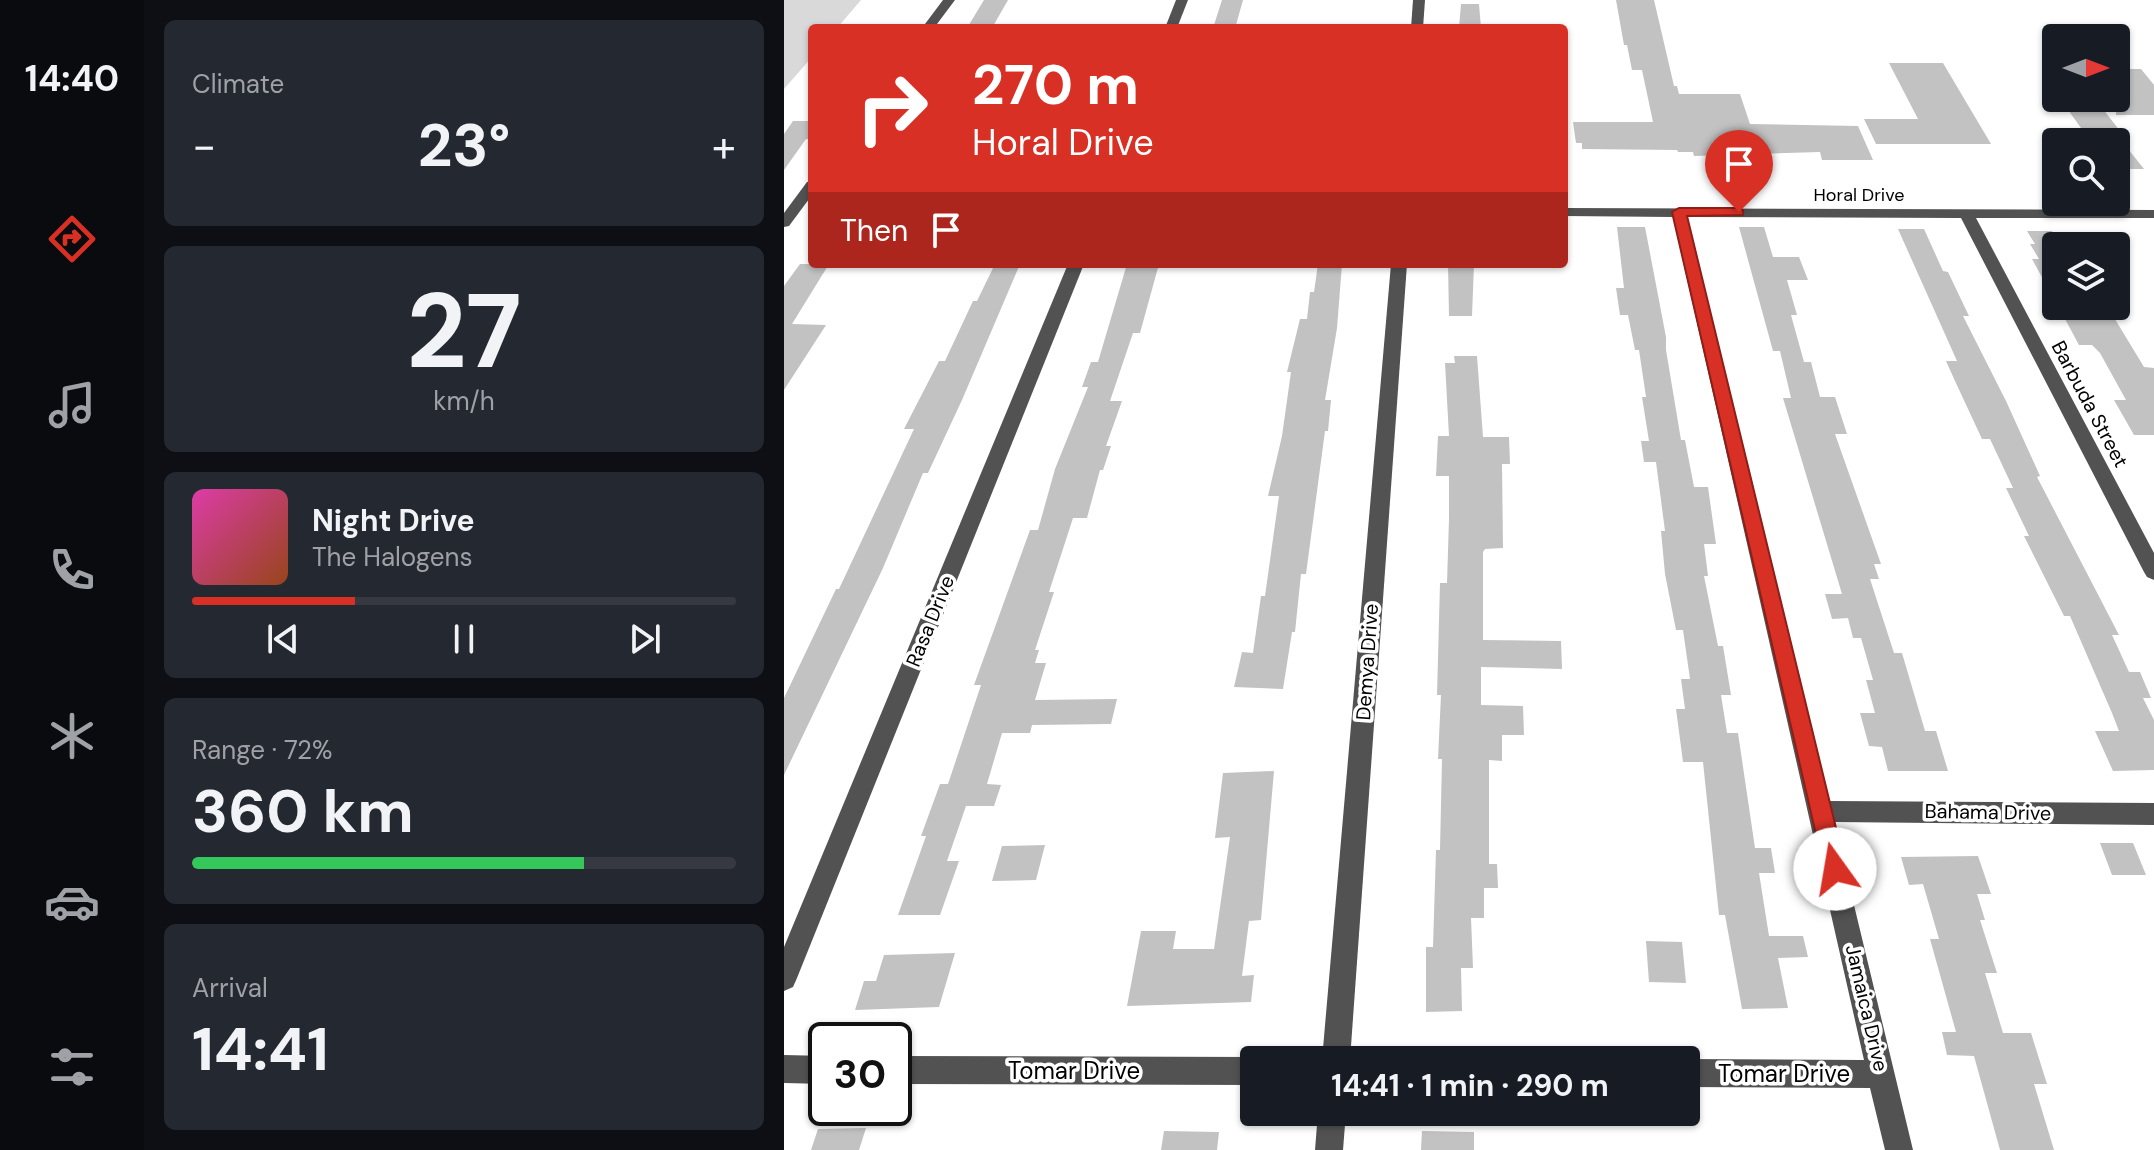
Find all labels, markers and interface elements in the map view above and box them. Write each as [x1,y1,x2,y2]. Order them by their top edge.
north arrow [2042,24,2130,112]
map controls [2042,24,2130,320]
text: 270 m [972,48,1139,121]
text: 14:40 [25,55,119,102]
icon: right [840,56,944,160]
text: Climate [192,67,284,101]
text: 23° [418,106,510,185]
text: − [192,117,216,175]
text: + [712,117,736,175]
text: Horal Drive [972,119,1154,166]
button: search [2042,128,2130,216]
pin [1705,130,1773,212]
icon: arrive [1717,142,1761,186]
street label: Horal Drive [1814,183,1904,207]
icon: arrive [924,208,968,252]
icon: directions [44,211,100,267]
text: Then [840,211,908,250]
button: layers [2042,232,2130,320]
text: 27 [406,264,522,399]
street label: Barbuda Street [2046,336,2134,472]
icon: music [44,377,100,433]
text: km/h [433,384,495,418]
text: Night Drive [312,501,475,540]
text: The Halogens [312,540,472,574]
icon: phone [44,542,100,598]
street label: Rasa Drive [900,572,960,670]
street label: Demya Drive [1350,603,1384,721]
icon: previous [261,617,305,661]
icon: pause [442,617,486,661]
icon: next [623,617,667,661]
icon: climate [44,708,100,764]
text: Range · 72% [192,733,333,767]
text: 360 km [192,772,414,851]
street label: Bahama Drive [1924,798,2052,826]
position arrow [1793,827,1877,911]
icon: car [44,874,100,930]
street label: Jamaica Drive [1840,942,1894,1074]
text: Arrival [192,971,268,1005]
text: 14:41 [192,1010,329,1089]
speed limit sign: 30 [808,1022,912,1126]
icon: filters [44,1039,100,1095]
street label: Tomar Drive [1008,1055,1140,1086]
street label: Tomar Drive [1718,1058,1850,1089]
text: 14:41 · 1 min · 290 m [1331,1066,1609,1105]

